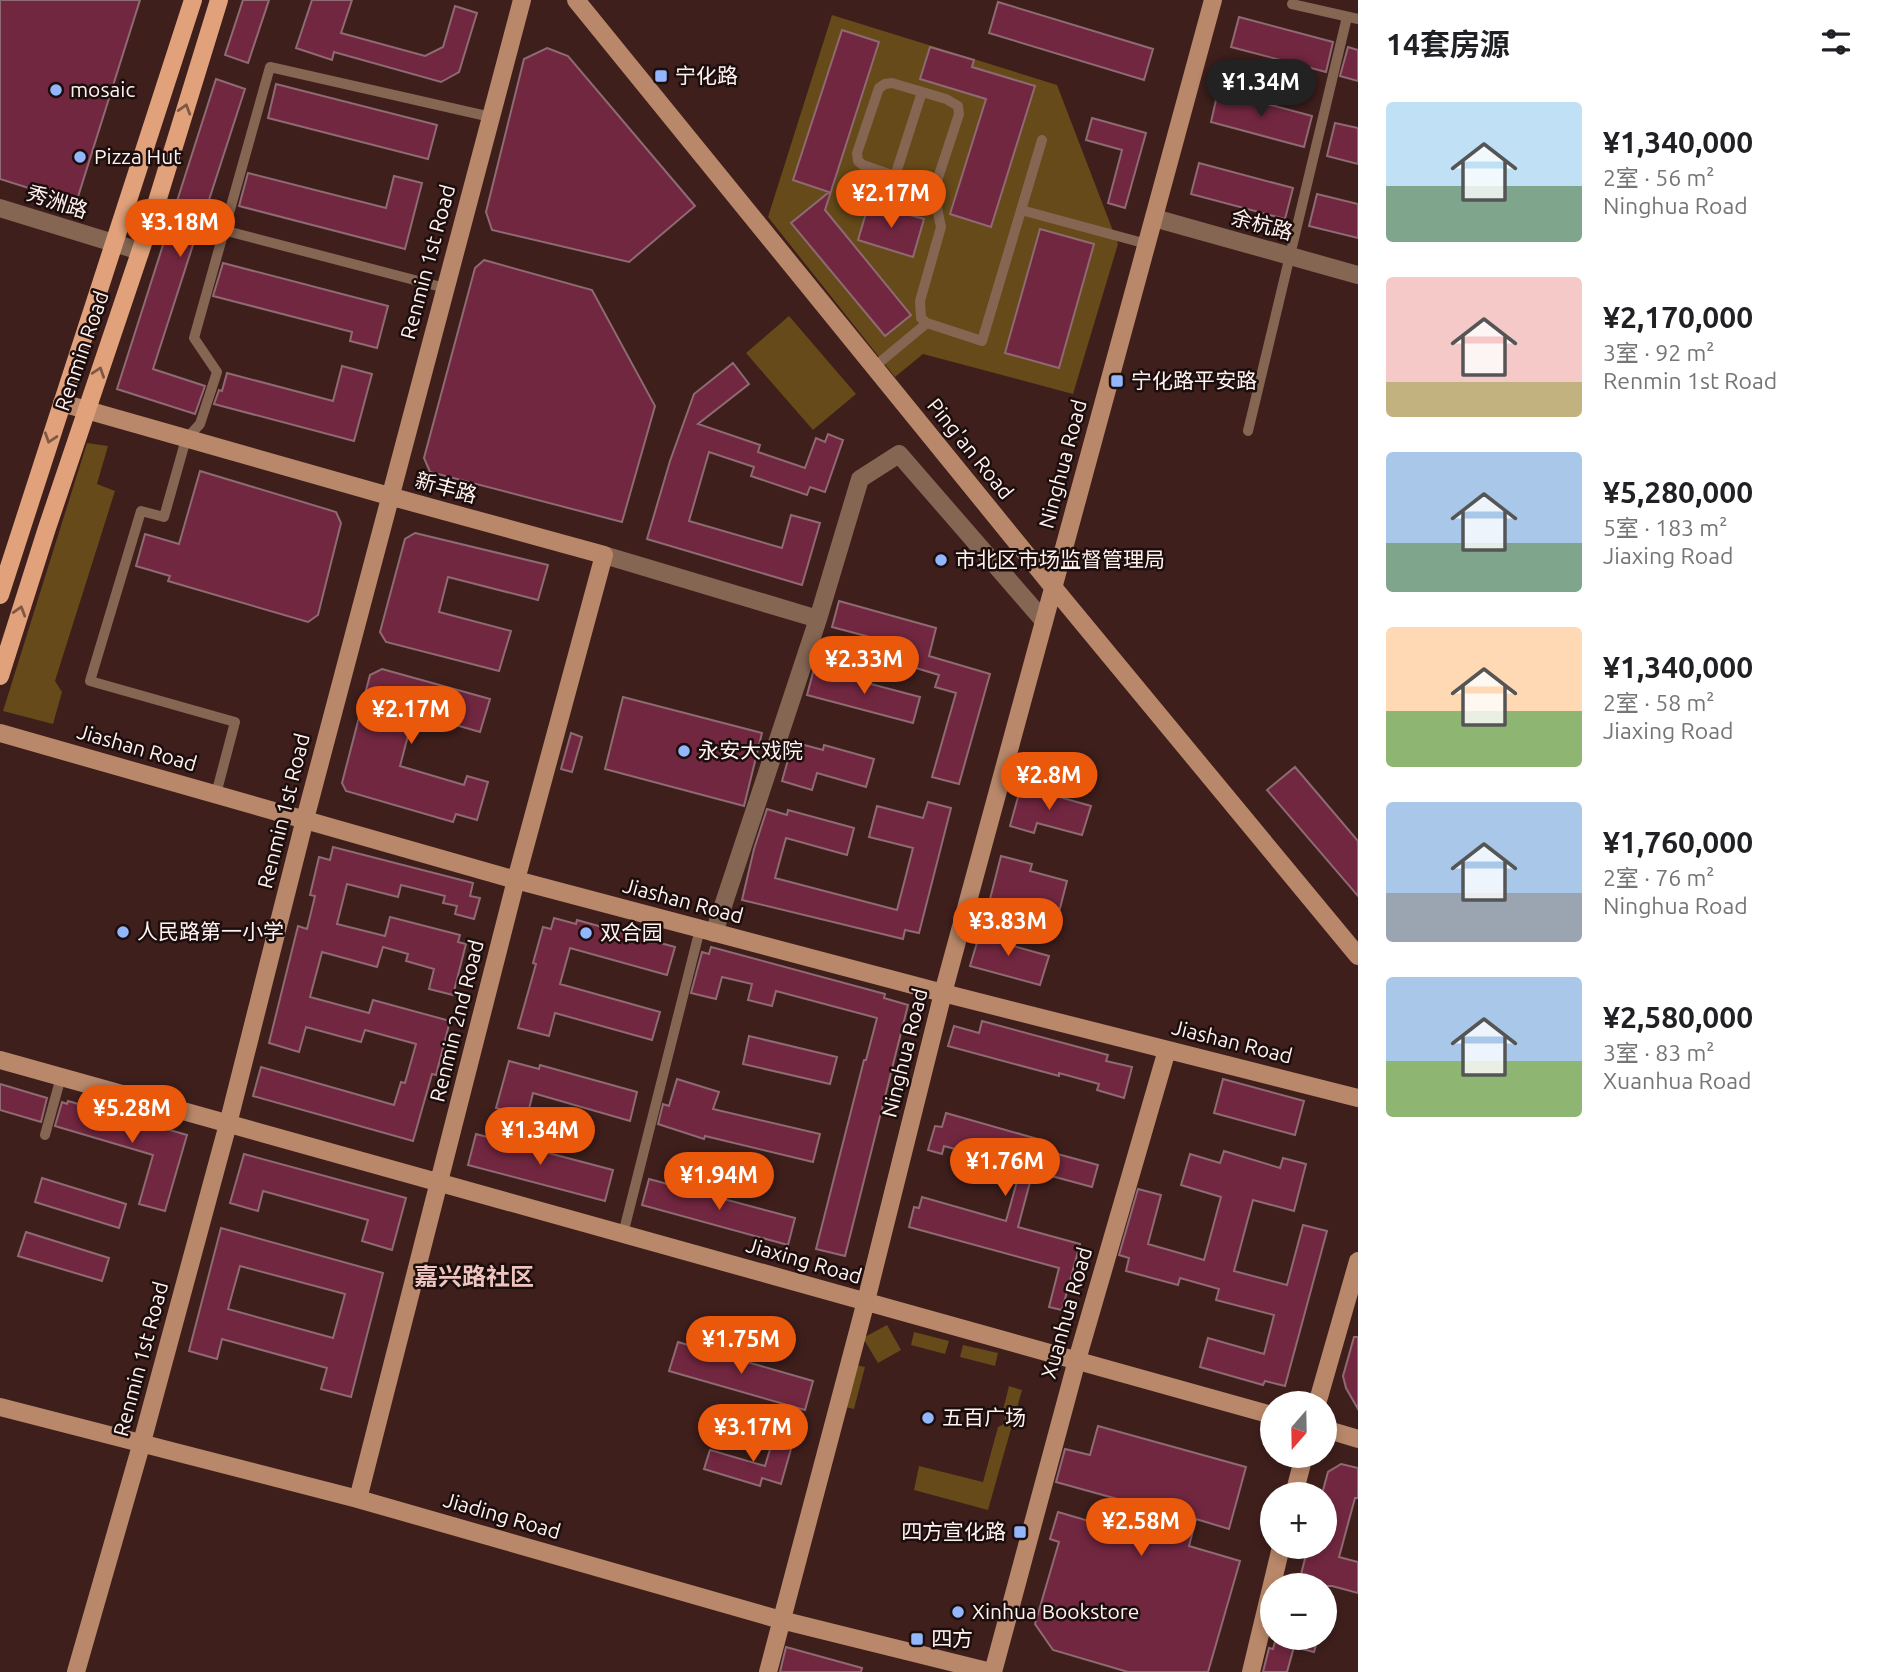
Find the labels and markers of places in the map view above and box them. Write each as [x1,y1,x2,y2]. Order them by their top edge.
pin: ¥1.34M [1204,60,1318,119]
place label: 宁化路 [675,63,738,87]
marker: 宁化路 [653,68,669,84]
place label: mosaic [70,77,135,101]
marker: mosaic [48,82,64,98]
place label: Pizza Hut [94,144,181,168]
marker: Pizza Hut [72,149,88,165]
pin: ¥2.17M [834,170,948,230]
pin: ¥3.18M [123,200,237,259]
place label: 宁化路平安路 [1131,368,1257,392]
marker: 宁化路平安路 [1109,373,1125,389]
place label: 市北区市场监督管理局 [955,547,1165,571]
marker: 市北区市场监督管理局 [933,552,949,568]
pin: ¥2.33M [807,636,921,696]
pin: ¥2.17M [354,686,468,746]
place label: 永安大戏院 [698,738,803,762]
marker: 永安大戏院 [676,743,692,759]
pin: ¥2.8M [1000,752,1098,812]
pin: ¥3.83M [951,898,1065,958]
place label: 人民路第一小学 [137,919,284,943]
place label: 双合园 [600,920,663,944]
marker: 人民路第一小学 [115,924,131,940]
marker: 双合园 [578,925,594,941]
pin: ¥5.28M [75,1086,189,1145]
pin: ¥1.34M [483,1108,597,1167]
pin: ¥1.76M [948,1138,1062,1198]
pin: ¥1.94M [662,1152,776,1212]
pin: ¥1.75M [684,1316,798,1376]
pin: ¥3.17M [696,1404,810,1464]
place label: 五百广场 [942,1405,1026,1429]
marker: 五百广场 [920,1410,936,1426]
pin: ¥2.58M [1084,1498,1198,1558]
place label: 四方宣化路 [901,1519,1006,1543]
marker: 四方宣化路 [1012,1524,1028,1540]
place label: Xinhua Bookstore [972,1599,1139,1623]
marker: Xinhua Bookstore [950,1604,966,1620]
place label: 四方 [931,1626,973,1650]
marker: 四方 [909,1631,925,1647]

